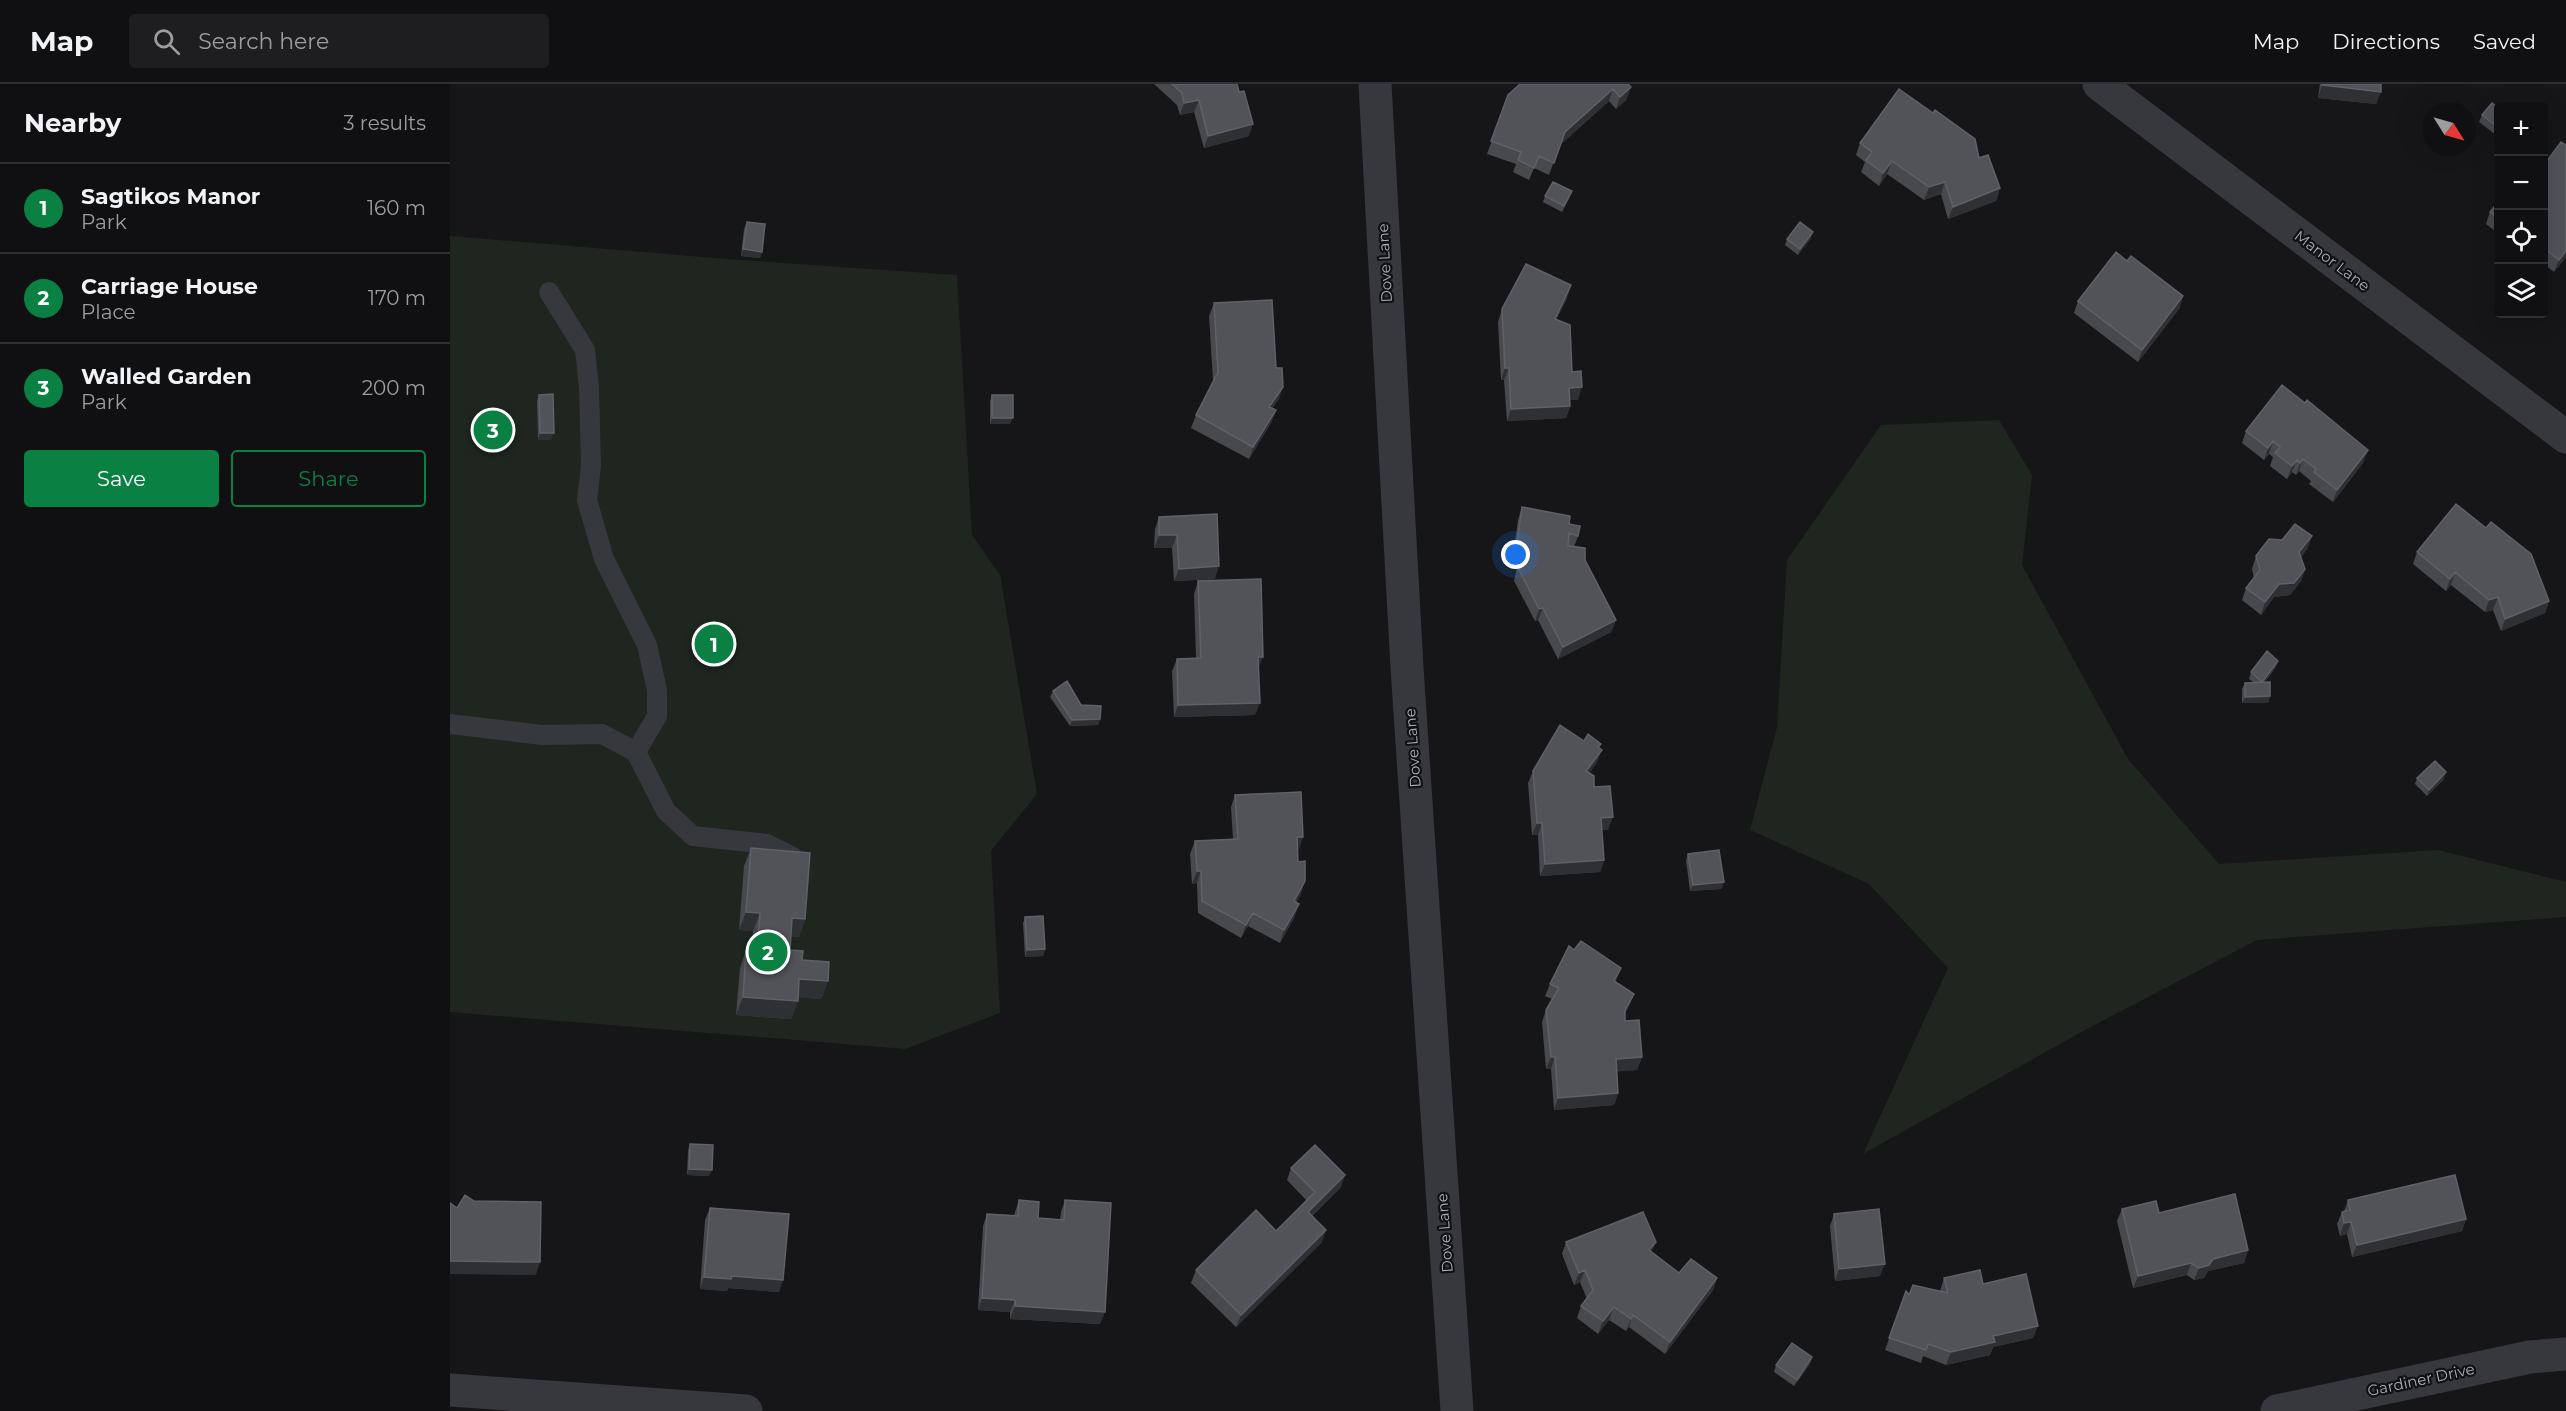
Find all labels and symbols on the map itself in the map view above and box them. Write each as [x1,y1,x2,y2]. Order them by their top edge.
north arrow [2422,102,2476,156]
street label: Dove Lane [1373,223,1396,303]
street label: Manor Lane [2291,226,2374,295]
pin: 3 [474,408,513,452]
your location [1501,540,1530,569]
pin: 1 [694,622,734,666]
street label: Dove Lane [1400,708,1425,788]
pin: 2 [748,930,788,974]
street label: Dove Lane [1432,1193,1457,1273]
street label: Gardiner Drive [2366,1359,2476,1400]

